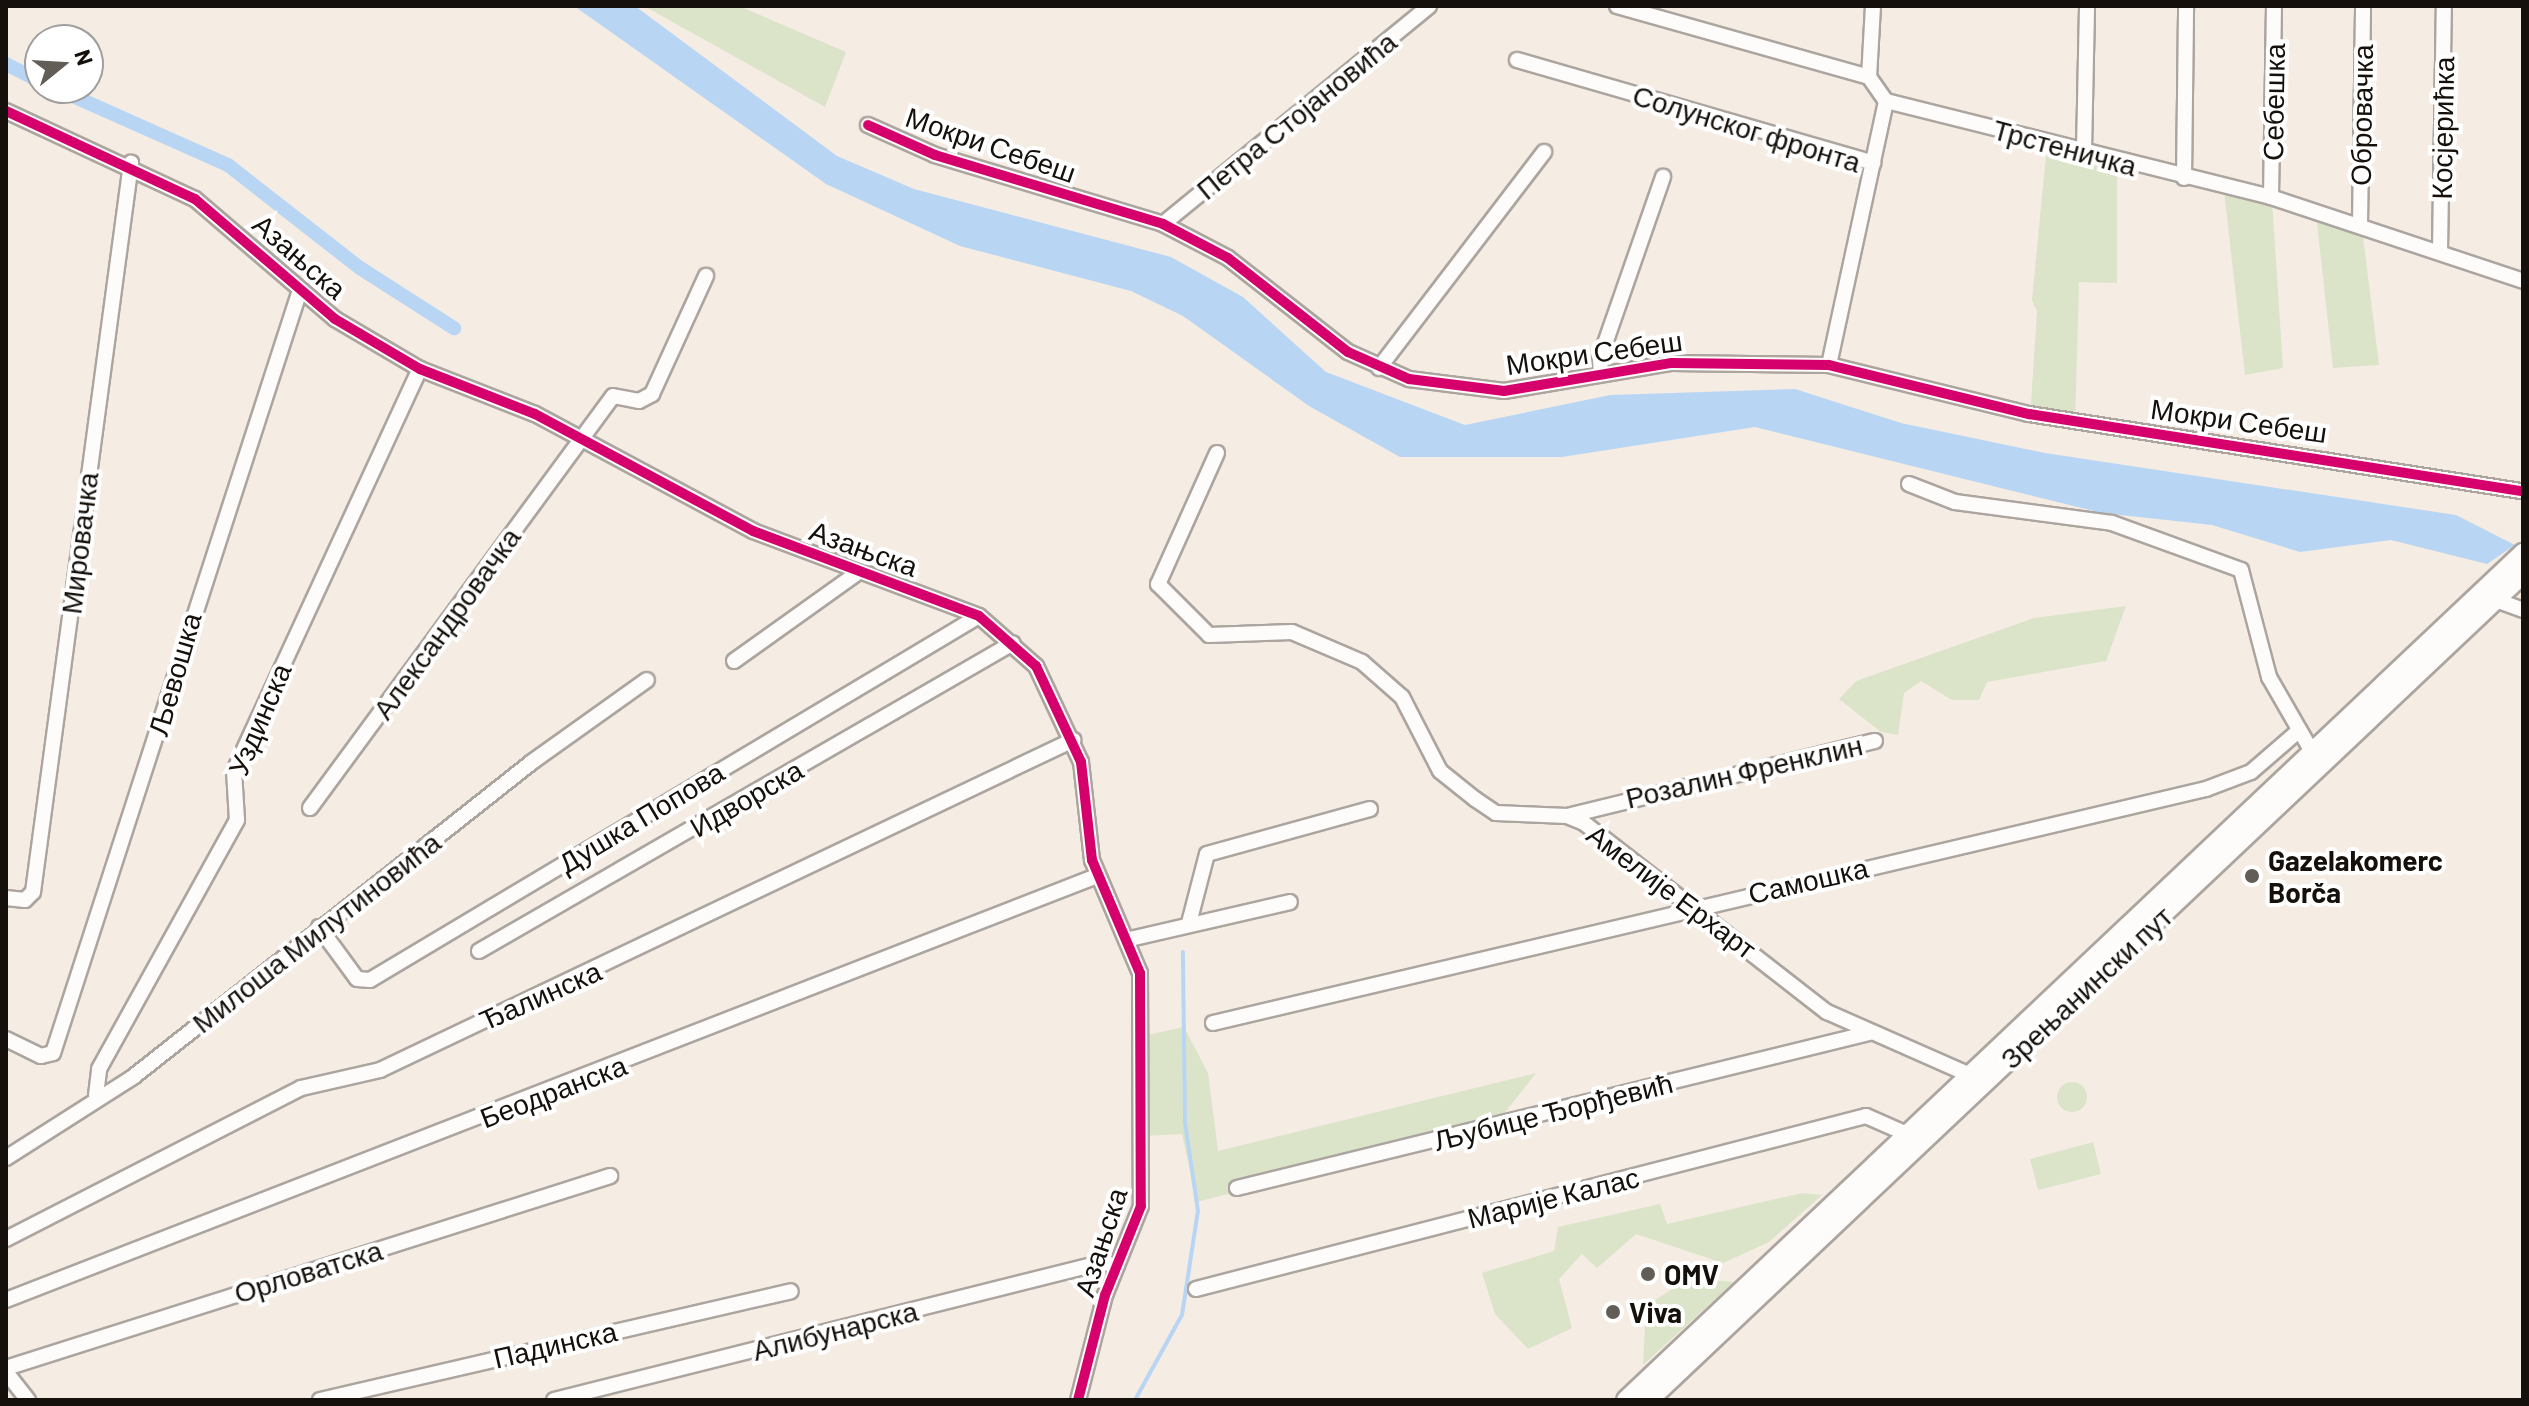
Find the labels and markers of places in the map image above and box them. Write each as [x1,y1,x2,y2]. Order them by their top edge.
place label: Gazelakomerc Borča [2268,843,2443,909]
marker: Gazelakomerc Borča [2243,867,2261,885]
place label: OMV [1664,1257,1719,1291]
marker: OMV [1639,1265,1657,1283]
place label: Viva [1629,1295,1682,1329]
marker: Viva [1604,1303,1622,1321]

